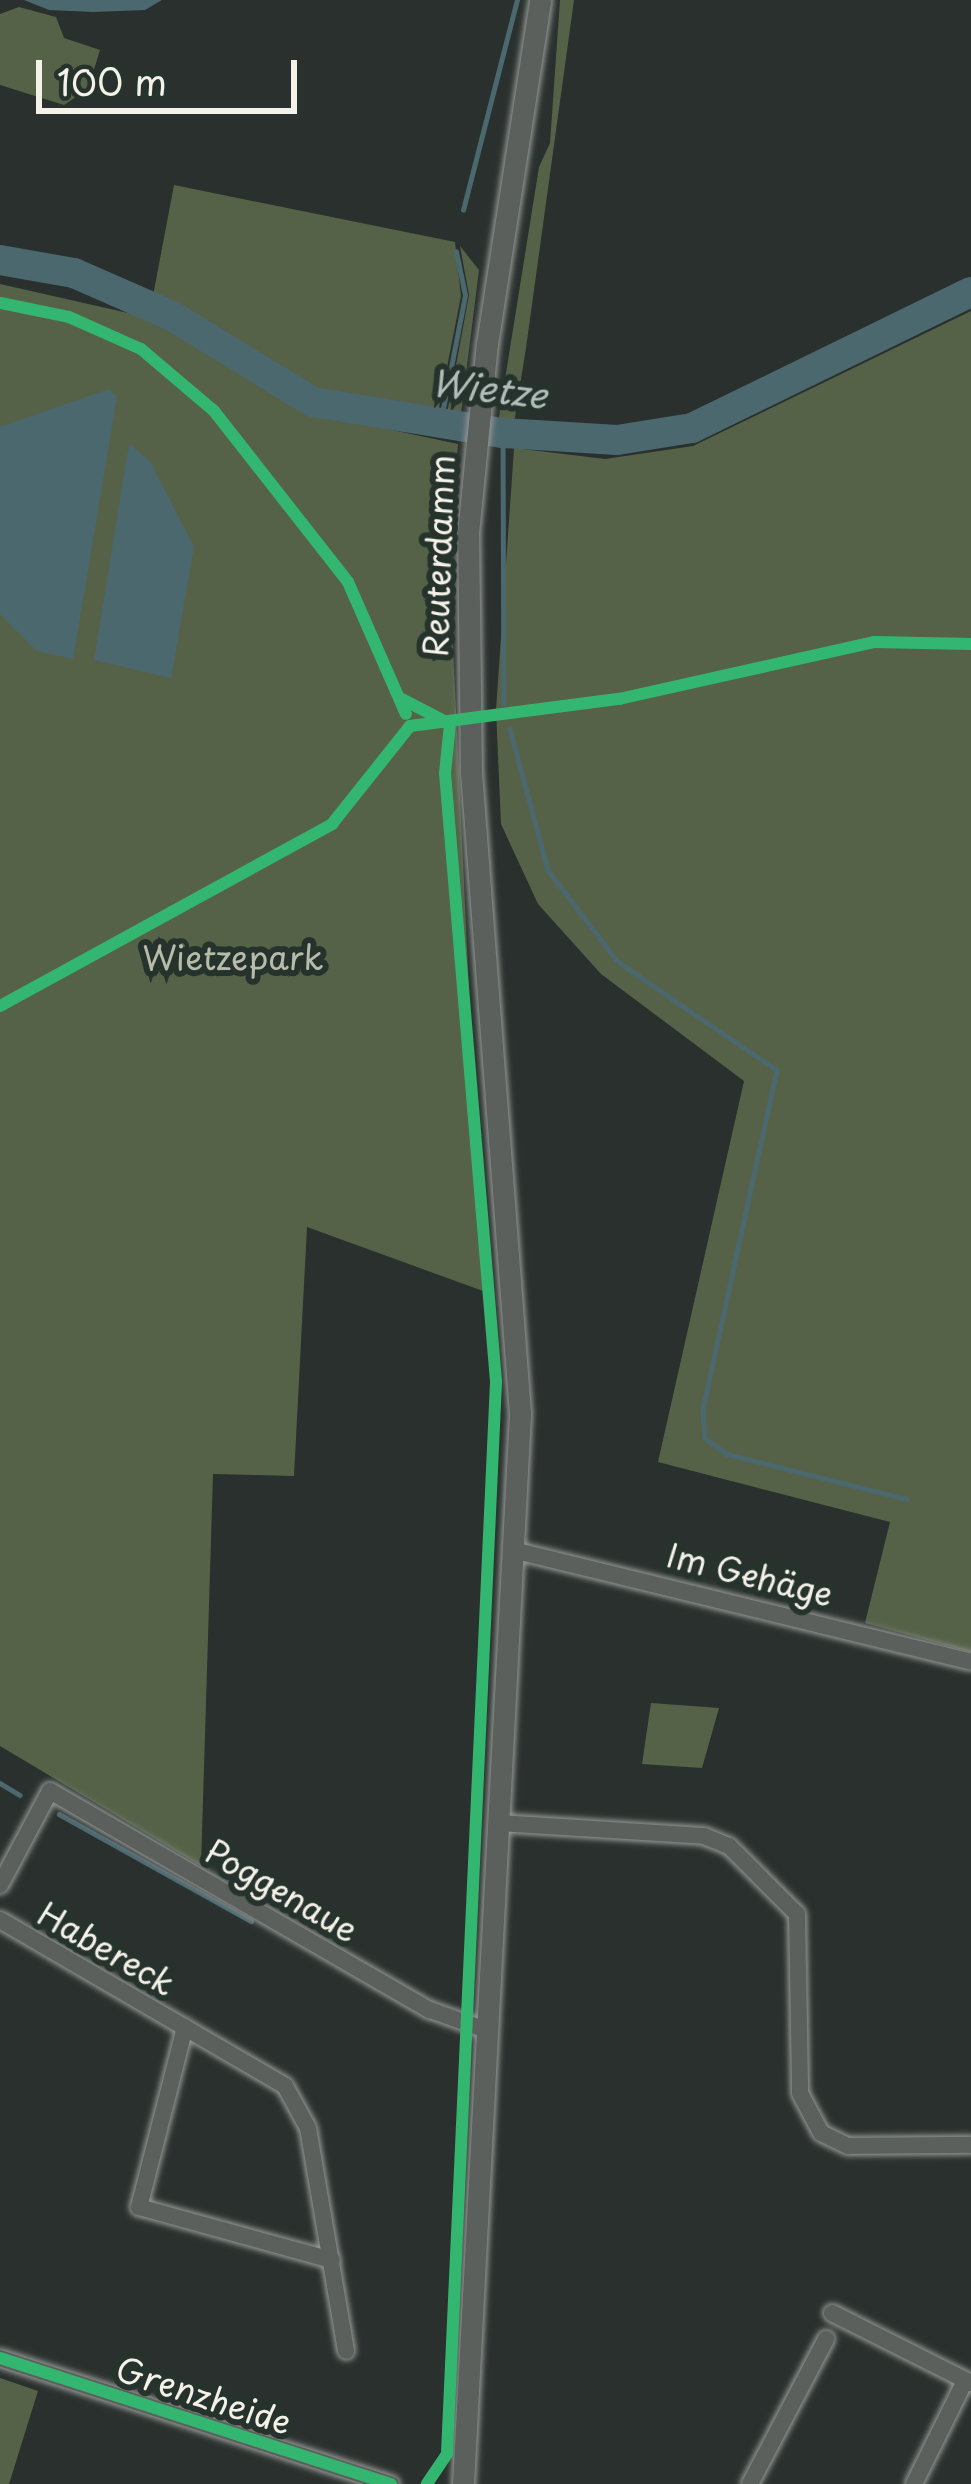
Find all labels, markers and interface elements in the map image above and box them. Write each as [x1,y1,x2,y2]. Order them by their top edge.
scale bar [42,36,303,110]
text: 100 m [57,54,167,108]
water label: Wietze [428,359,550,417]
street label: Reuterdamm [415,454,461,658]
park label: Wietzepark [142,937,324,977]
street label: Im Gehäge [662,1534,838,1614]
street label: Poggenaue [198,1830,366,1950]
street label: Habereck [31,1893,183,2003]
street label: Grenzheide [111,2348,297,2442]

